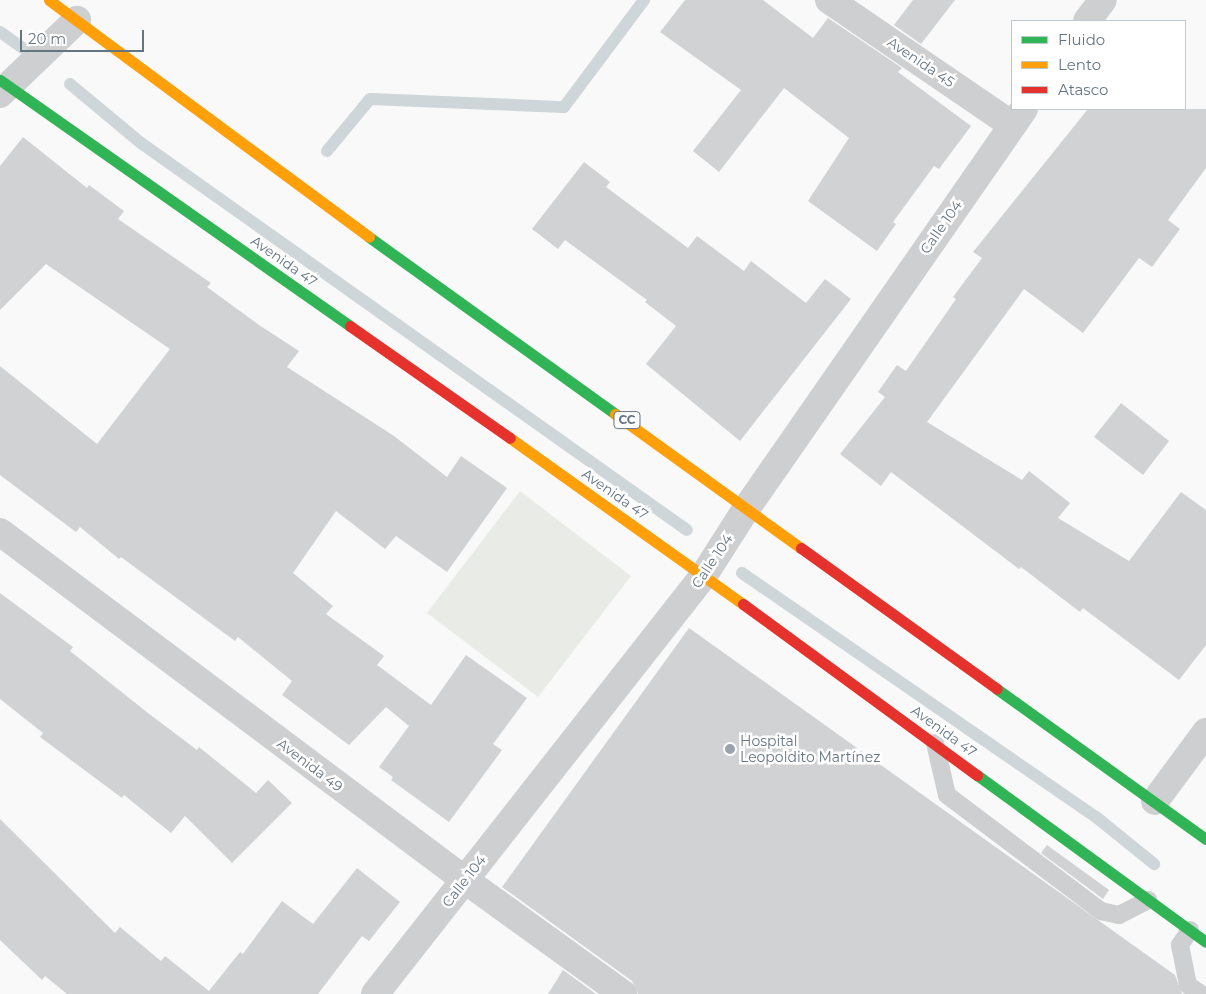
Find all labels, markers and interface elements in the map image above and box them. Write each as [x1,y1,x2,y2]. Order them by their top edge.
scale bar [22,20,146,52]
legend [1011,20,1186,110]
text: 20 m [28,29,66,48]
text: Fluido [1058,30,1105,49]
street label: Avenida 45 [884,33,958,91]
text: Lento [1058,55,1101,74]
text: Atasco [1058,80,1108,99]
street label: Calle 104 [917,197,965,257]
street label: Avenida 47 [248,232,320,290]
road number: CC [613,410,641,430]
street label: Avenida 47 [579,465,651,523]
street label: Calle 104 [688,531,736,591]
street label: Avenida 47 [908,702,980,760]
place label: Hospital Leopoldito Martínez [740,733,880,766]
street label: Avenida 49 [274,735,346,795]
marker: Hospital Leopoldito Martínez [724,743,736,755]
street label: Calle 104 [439,852,489,910]

